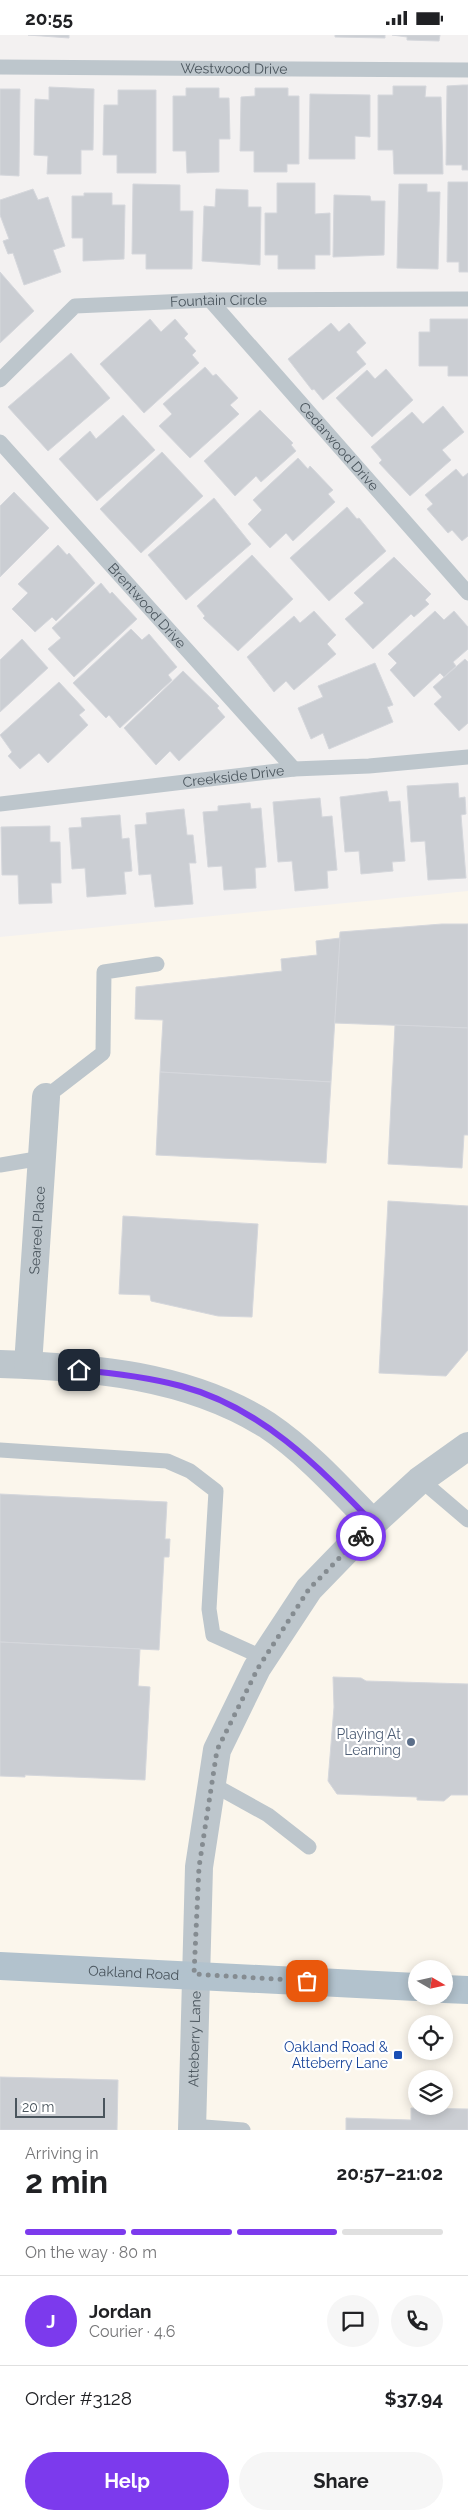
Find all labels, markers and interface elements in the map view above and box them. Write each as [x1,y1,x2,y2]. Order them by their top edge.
text: 20:55 [25,7,73,29]
street label: Westwood Drive [180,60,288,77]
street label: Fountain Circle [170,292,267,310]
street label: Cedarwood Drive [296,399,382,494]
street label: Brentwood Drive [105,560,189,651]
street label: Creekside Drive [182,762,285,790]
street label: Seareel Place [26,1186,48,1275]
pin [58,1349,100,1391]
icon: home [65,1356,93,1384]
courier [336,1511,386,1561]
icon: bike [347,1522,375,1550]
place label: Playing At Learning [337,1726,401,1758]
marker: Playing At Learning [405,1736,417,1748]
pin [286,1960,328,2002]
north arrow [408,1960,452,2005]
map controls [408,1960,453,2115]
street label: Oakland Road [88,1962,180,1983]
icon: bag [293,1967,321,1995]
street label: Atteberry Lane [185,1991,204,2087]
button: locate [408,2015,453,2060]
place label: Oakland Road & Atteberry Lane [284,2039,389,2071]
marker: Oakland Road & Atteberry Lane [392,2049,404,2061]
button: layers [408,2070,453,2115]
scale bar [15,2095,105,2118]
text: 20 m [22,2099,54,2115]
text: Arriving in [25,2144,99,2163]
text: 20:57–21:02 [337,2162,443,2184]
text: 2 min [25,2163,108,2200]
text: On the way · 80 m [25,2243,157,2262]
button: chat [327,2295,379,2347]
button: phone [391,2295,443,2347]
text: Jordan [89,2300,152,2322]
text: J [46,2310,56,2332]
text: Courier · 4.6 [89,2322,175,2341]
text: Order #3128 [25,2387,132,2409]
text: $37.94 [385,2387,443,2409]
button: Help [25,2452,229,2510]
button: Share [239,2452,443,2510]

